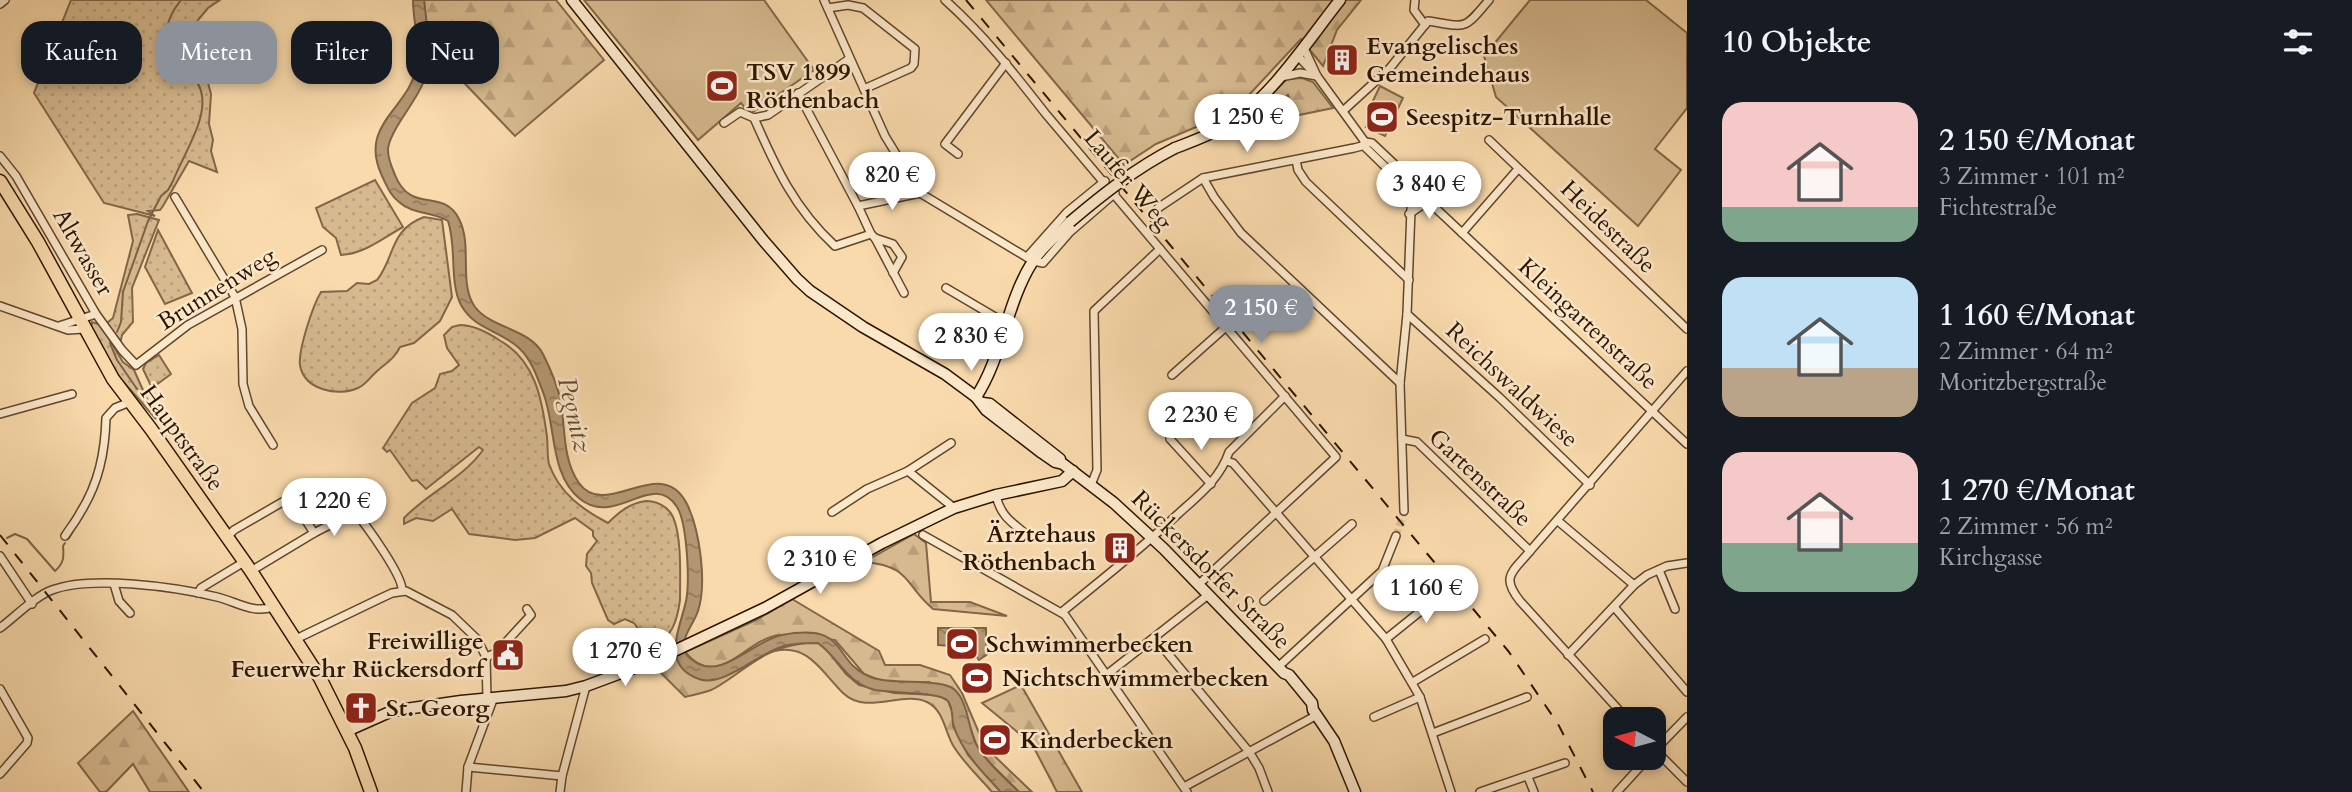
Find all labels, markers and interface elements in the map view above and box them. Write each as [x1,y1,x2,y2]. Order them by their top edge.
chip: Kaufen [21,21,142,84]
chip: Mieten [156,21,277,84]
chip: Filter [291,21,392,84]
chip: Neu [406,21,499,84]
text: 10 Objekte [1722,22,1872,63]
icon: filters [2279,23,2317,61]
place label: Evangelisches Gemeindehaus [1366,30,1530,91]
building icon: Evangelisches Gemeindehaus [1323,41,1361,79]
place label: TSV 1899 Röthenbach [746,56,879,117]
sports icon: TSV 1899 Röthenbach [703,67,741,105]
pin: 1 250 € [1182,94,1312,154]
sports icon: Seespitz-Turnhalle [1363,98,1401,136]
text: 1 250 € [1210,101,1284,132]
place label: Seespitz-Turnhalle [1406,101,1612,134]
text: 2 150 €/Monat [1939,120,2135,161]
street label: Laufer Weg [1076,123,1180,238]
icon: home [1778,130,1862,214]
pin: 820 € [843,152,941,212]
text: 820 € [864,159,920,190]
text: 3 Zimmer · 101 m² [1939,161,2124,192]
pin: 3 840 € [1364,162,1494,221]
text: 3 840 € [1392,168,1466,199]
street label: Heidestraße [1553,173,1663,281]
text: Fichtestraße [1939,192,2057,223]
street label: Altwasser [45,202,121,302]
street label: Brunnenweg [152,239,283,338]
street label: Kleingartenstraße [1511,251,1665,397]
pin: 2 150 € [1196,286,1326,345]
text: 2 150 € [1224,292,1298,323]
text: 1 160 €/Monat [1939,295,2135,336]
icon: home [1778,305,1862,389]
pin: 2 830 € [906,314,1036,373]
street label: Reichswaldwiese [1438,315,1586,455]
text: 2 830 € [934,320,1008,351]
text: 2 Zimmer · 64 m² [1939,336,2113,367]
text: Moritzbergstraße [1939,367,2107,398]
water label: Pegnitz [549,374,601,457]
street label: Hauptstraße [132,378,232,498]
pin: 2 230 € [1136,392,1266,452]
text: 2 230 € [1164,399,1238,430]
street label: Gartenstraße [1421,422,1539,534]
text: 1 270 €/Monat [1939,470,2135,511]
pin: 1 220 € [269,478,399,538]
icon: home [1778,480,1862,564]
street label: Rückersdorfer Straße [1124,483,1298,657]
text: 1 220 € [297,485,371,516]
text: 2 Zimmer · 56 m² [1939,511,2113,542]
place label: Ärztehaus Röthenbach [963,518,1096,579]
building icon: Ärztehaus Röthenbach [1101,529,1139,567]
pin: 2 310 € [755,536,885,596]
text: Kirchgasse [1939,542,2043,573]
text: 2 310 € [783,543,857,574]
pin: 1 160 € [1361,566,1491,625]
text: 1 160 € [1389,572,1463,603]
place label: Freiwillige Feuerwehr Rückersdorf [230,625,488,686]
sports icon: Schwimmerbecken [943,625,981,663]
pin: 1 270 € [560,628,690,688]
place label: Schwimmerbecken [986,628,1194,661]
text: 1 270 € [588,635,662,666]
public building icon: Freiwillige Feuerwehr Rückersdorf [489,636,527,674]
sports icon: Nichtschwimmerbecken [958,659,996,697]
place label: Nichtschwimmerbecken [1002,662,1269,695]
church icon: St. Georg [342,689,380,727]
place label: St. Georg [386,692,490,725]
north arrow [1603,707,1666,770]
map controls [1603,707,1666,770]
sports icon: Kinderbecken [976,721,1014,759]
place label: Kinderbecken [1020,724,1174,757]

